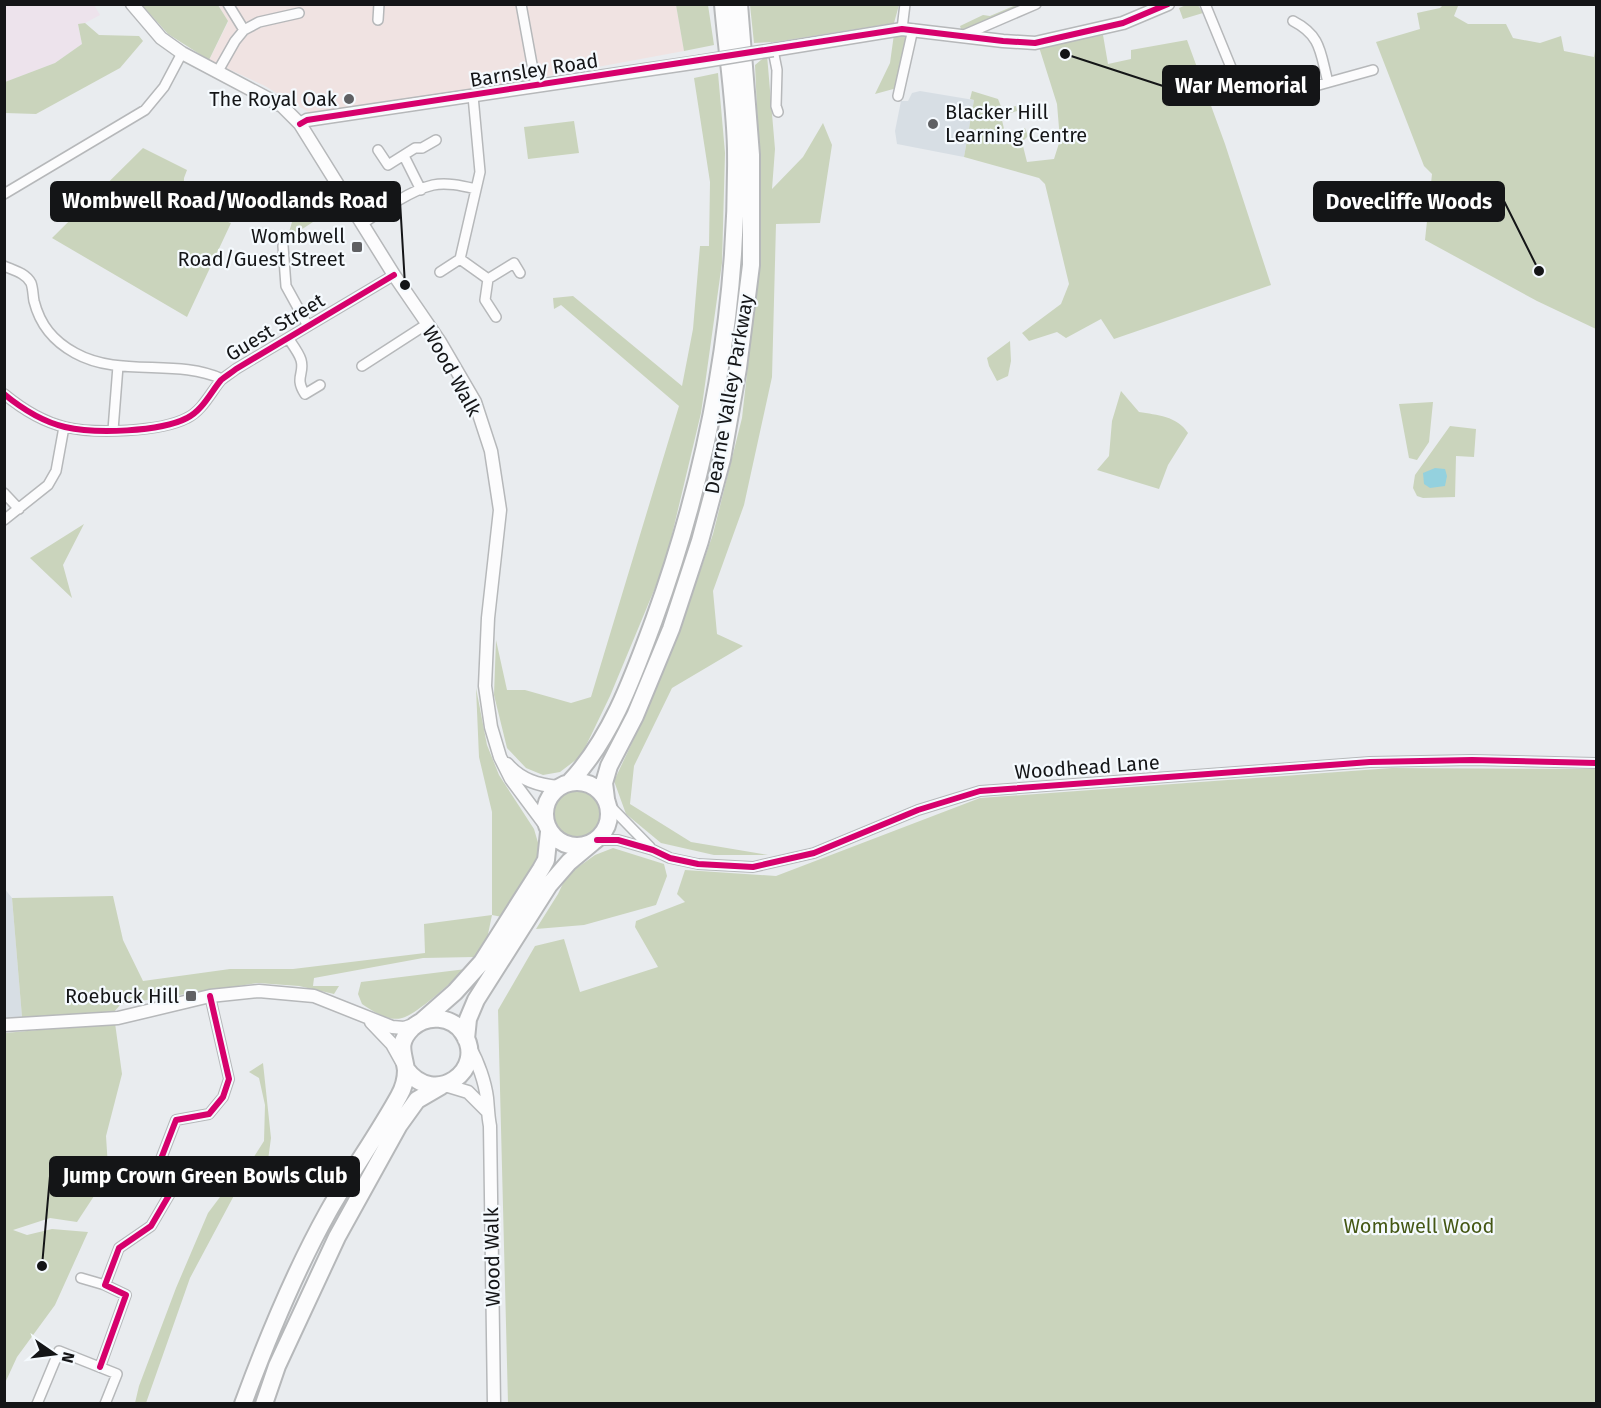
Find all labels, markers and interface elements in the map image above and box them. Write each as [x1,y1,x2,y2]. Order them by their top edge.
street label: Barnsley Road [468,48,600,92]
callout: War Memorial [1163,66,1319,105]
text: War Memorial [1175,73,1308,99]
place label: The Royal Oak [209,87,338,111]
marker: The Royal Oak [342,92,356,106]
place label: Blacker Hill Learning Centre [945,100,1087,147]
marker: Blacker Hill Learning Centre [926,117,940,131]
callout: Wombwell Road/Woodlands Road [51,182,400,221]
callout: Dovecliffe Woods [1314,182,1504,221]
text: Wombwell Road/Woodlands Road [62,188,388,214]
text: Dovecliffe Woods [1326,189,1492,215]
place label: Wombwell Road/Guest Street [178,224,346,271]
marker: Wombwell Road/Guest Street [350,240,364,254]
street label: Guest Street [221,288,330,366]
street label: Dearne Valley Parkway [700,292,758,496]
street label: Wood Walk [417,322,487,421]
street label: Woodhead Lane [1014,750,1160,784]
place label: Roebuck Hill [65,984,179,1008]
marker: Roebuck Hill [184,989,198,1003]
callout: Jump Crown Green Bowls Club [50,1157,359,1196]
text: Jump Crown Green Bowls Club [61,1163,348,1189]
street label: Wood Walk [479,1206,505,1307]
park label: Wombwell Wood [1344,1214,1494,1238]
north arrow [24,1324,84,1384]
text: N [58,1350,79,1365]

